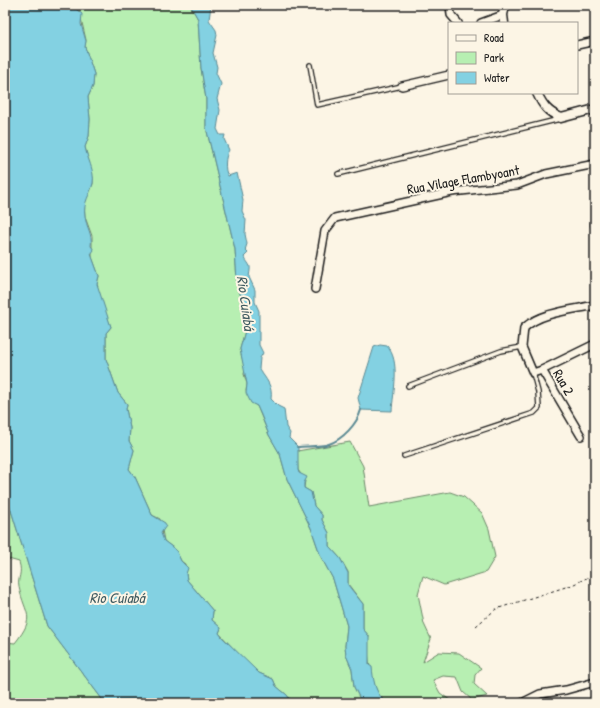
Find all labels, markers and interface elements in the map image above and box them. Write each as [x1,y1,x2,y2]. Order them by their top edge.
legend [448,22,578,94]
text: Road [484,29,504,46]
text: Park [484,49,504,66]
text: Water [484,69,510,86]
street label: Rua Vilage Flambyoant [405,160,521,199]
water label: Rio Cuiabá [232,274,261,334]
street label: Rua 2 [549,365,579,399]
water label: Rio Cuiabá [89,587,147,608]

